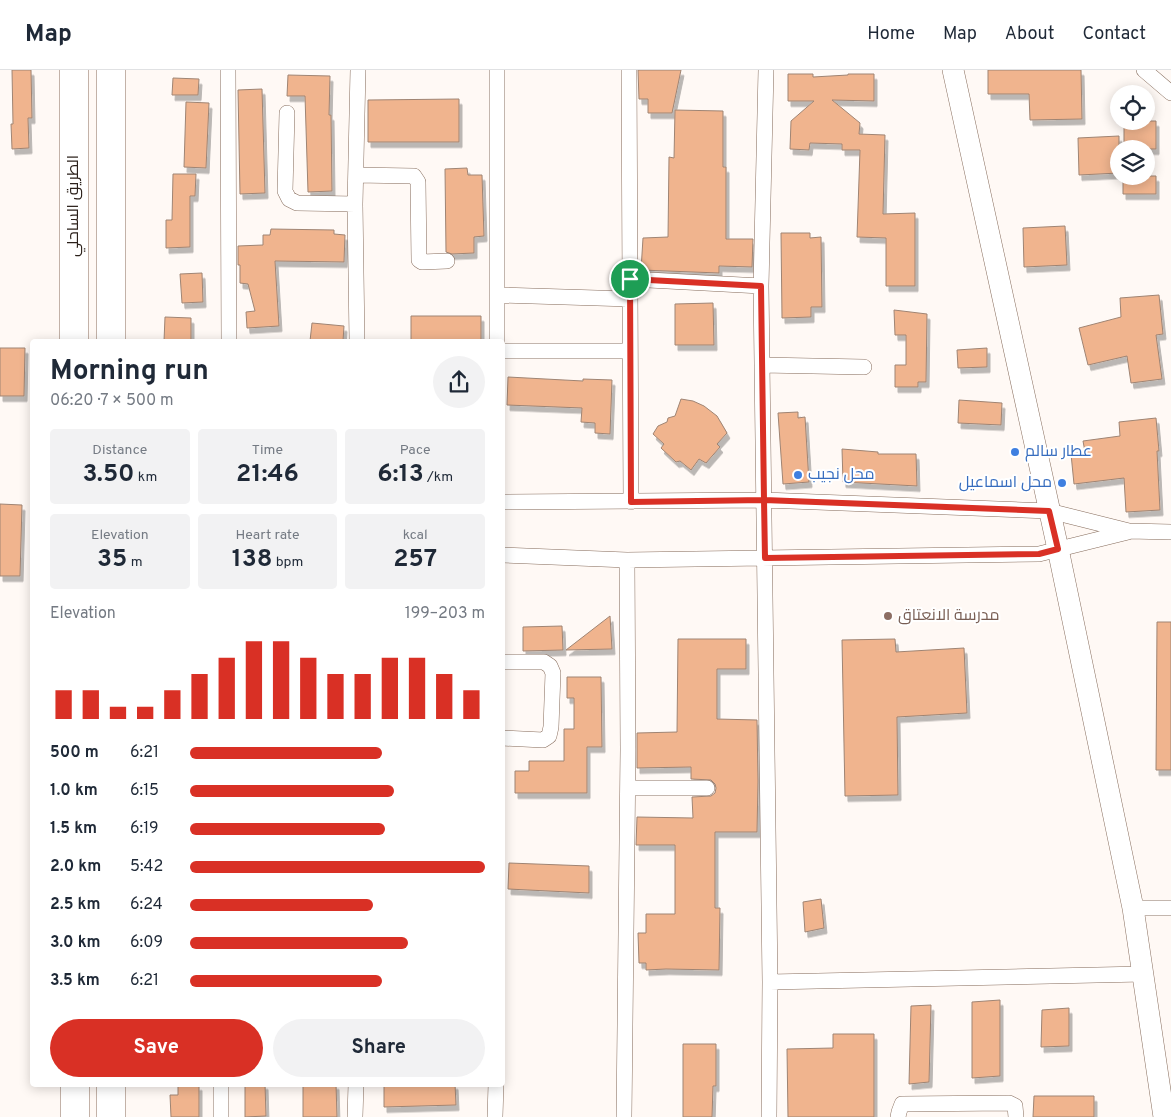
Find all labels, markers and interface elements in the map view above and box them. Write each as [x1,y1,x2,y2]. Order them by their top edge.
text: Map [25,20,72,50]
text: Home [867,23,915,46]
text: Map [943,23,977,46]
text: About [1005,23,1054,46]
text: Contact [1082,23,1146,46]
map controls [1110,85,1155,185]
button: locate [1110,85,1155,130]
button: layers [1110,140,1155,185]
street label: الطريق الساحلي [64,155,86,257]
pin [609,258,651,300]
icon: arrive [616,265,644,293]
text: Morning run [50,354,209,390]
button: share [433,356,485,408]
text: 06:20 · 7 × 500 m [50,391,174,411]
text: Distance [92,442,147,459]
text: Time [252,442,283,459]
text: Pace [400,442,431,459]
place label: عطار سالم [1025,442,1092,462]
marker: عطار سالم [1009,446,1021,458]
text: 3.50 [82,459,135,491]
text: 21:46 [236,459,299,491]
text: 6:13 [377,459,424,491]
place label: محل نجيب [808,465,875,485]
text: km [135,469,157,486]
text: /km [424,469,453,486]
marker: محل نجيب [792,469,804,481]
place label: محل اسماعيل [959,473,1052,493]
marker: محل اسماعيل [1056,477,1068,489]
text: Elevation [91,527,149,544]
text: Heart rate [235,527,300,544]
text: kcal [403,527,428,544]
text: 35 [97,544,127,576]
text: 138 [232,544,272,576]
text: 257 [393,544,437,576]
text: m [127,554,143,571]
text: bpm [272,554,303,571]
text: Elevation [50,604,116,624]
text: 199–203 m [405,604,485,624]
place label: مدرسة الانعتاق [898,606,1000,626]
marker: مدرسة الانعتاق [882,610,894,622]
text: 500 m [50,743,99,763]
text: 6:21 [130,743,159,763]
text: 1.0 km [50,781,98,801]
text: 6:15 [130,781,159,801]
text: 1.5 km [50,819,97,839]
text: 6:19 [130,819,159,839]
text: 2.0 km [50,857,101,877]
text: 5:42 [130,857,163,877]
text: 2.5 km [50,895,100,915]
text: 6:24 [130,895,163,915]
text: 3.0 km [50,933,101,953]
text: 6:09 [130,933,163,953]
text: 3.5 km [50,971,100,991]
text: 6:21 [130,971,159,991]
button: Save [50,1019,263,1077]
button: Share [273,1019,485,1077]

